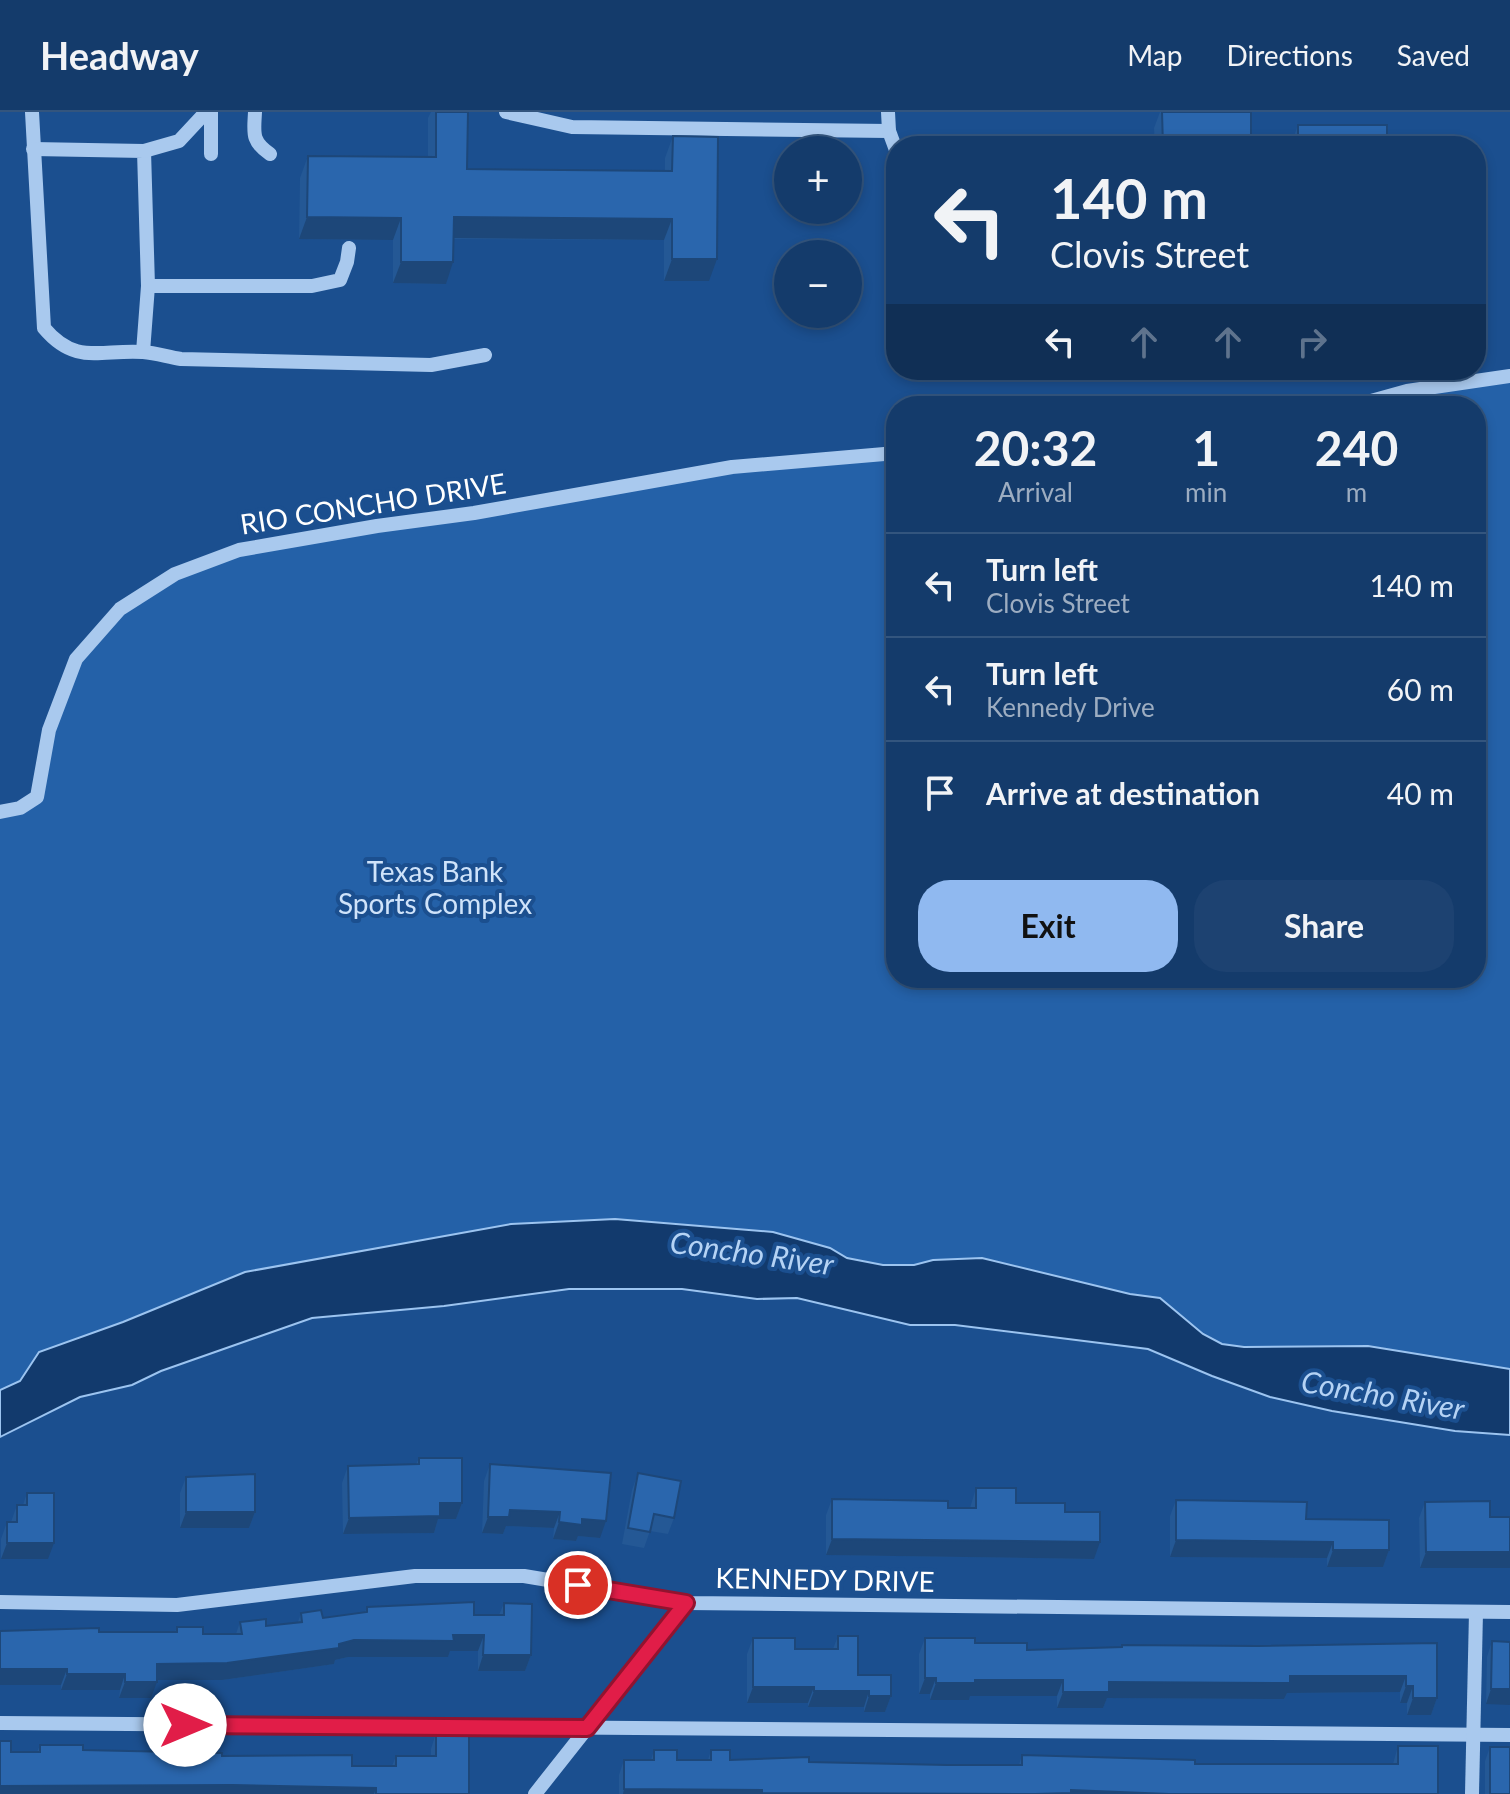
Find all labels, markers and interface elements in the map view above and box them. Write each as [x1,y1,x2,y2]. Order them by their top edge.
text: Headway [40,32,199,78]
text: Map [1127,38,1182,72]
text: Directions [1226,38,1353,72]
text: Saved [1397,38,1470,72]
map controls [774,136,862,328]
button: + [774,136,862,224]
text: 140 m [1050,164,1208,231]
icon: left [918,168,1022,272]
text: Clovis Street [1050,232,1249,276]
button: − [774,240,862,328]
icon: left [1038,320,1082,364]
icon: ahead [1122,320,1166,364]
icon: ahead [1206,320,1250,364]
icon: right [1290,320,1334,364]
text: 20:32 [974,419,1097,476]
text: 1 [1192,419,1220,476]
text: 240 [1315,419,1398,476]
street label: RIO CONCHO DRIVE [238,465,508,541]
text: Arrival [998,476,1073,508]
text: min [1185,476,1227,508]
text: m [1346,476,1367,508]
text: Turn left [986,551,1098,587]
icon: left [918,563,962,607]
text: 140 m [1369,567,1454,603]
text: Clovis Street [986,587,1130,619]
text: Turn left [986,655,1098,691]
icon: left [918,667,962,711]
text: 60 m [1387,671,1454,707]
text: Kennedy Drive [986,691,1155,723]
icon: arrive [918,771,962,815]
text: Arrive at destination [986,775,1260,811]
text: 40 m [1387,775,1454,811]
park label: Texas Bank Sports Complex [338,854,532,920]
button: Exit [918,880,1178,972]
button: Share [1194,880,1454,972]
water label: Concho River [668,1223,837,1281]
water label: Concho River [1299,1362,1468,1426]
pin [544,1551,612,1619]
street label: KENNEDY DRIVE [715,1560,935,1598]
icon: arrive [556,1563,600,1607]
position arrow [143,1683,227,1767]

